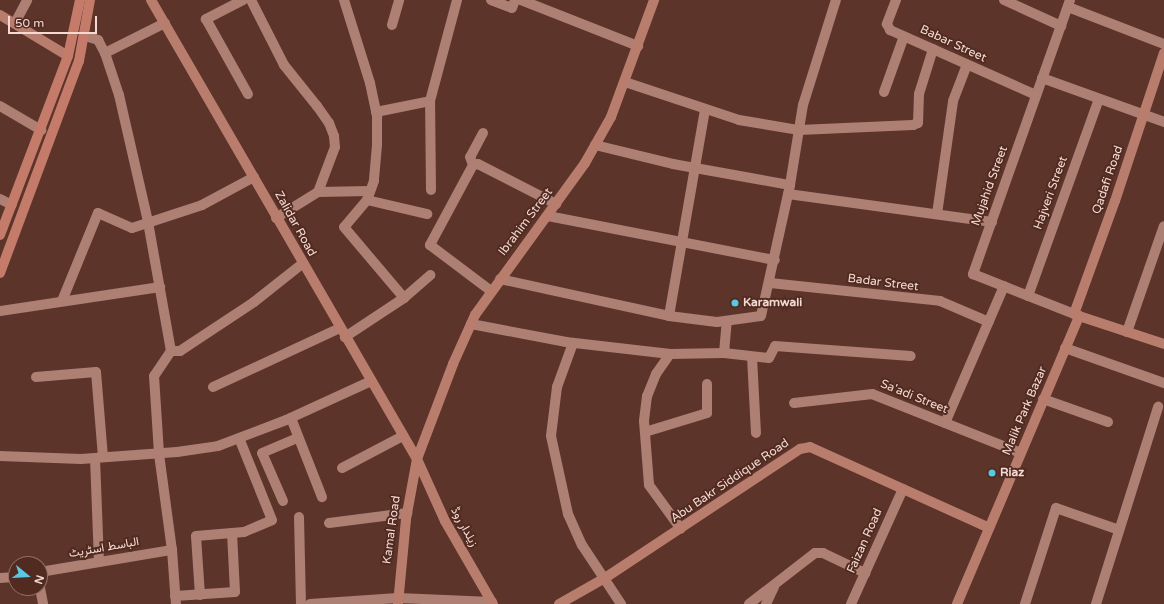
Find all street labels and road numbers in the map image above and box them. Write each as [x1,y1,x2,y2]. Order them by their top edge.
street label: Babar Street [918,22,988,66]
street label: Mujahid Street [969,144,1011,228]
street label: Qadafi Road [1090,144,1126,216]
street label: Hajveri Street [1031,154,1071,232]
street label: Ibrahim Street [496,185,556,259]
street label: Zalidar Road [271,189,319,259]
street label: Badar Street [847,272,919,294]
street label: Malik Park Bazar [1000,364,1050,458]
street label: Sa'adi Street [878,377,950,417]
street label: Abu Bakr Siddique Road [668,436,792,526]
street label: Kamal Road [380,495,404,565]
street label: زیلدار روڈ [447,505,481,549]
street label: Faizan Road [844,506,886,576]
street label: الباسط اسٹریٹ [68,535,140,561]

